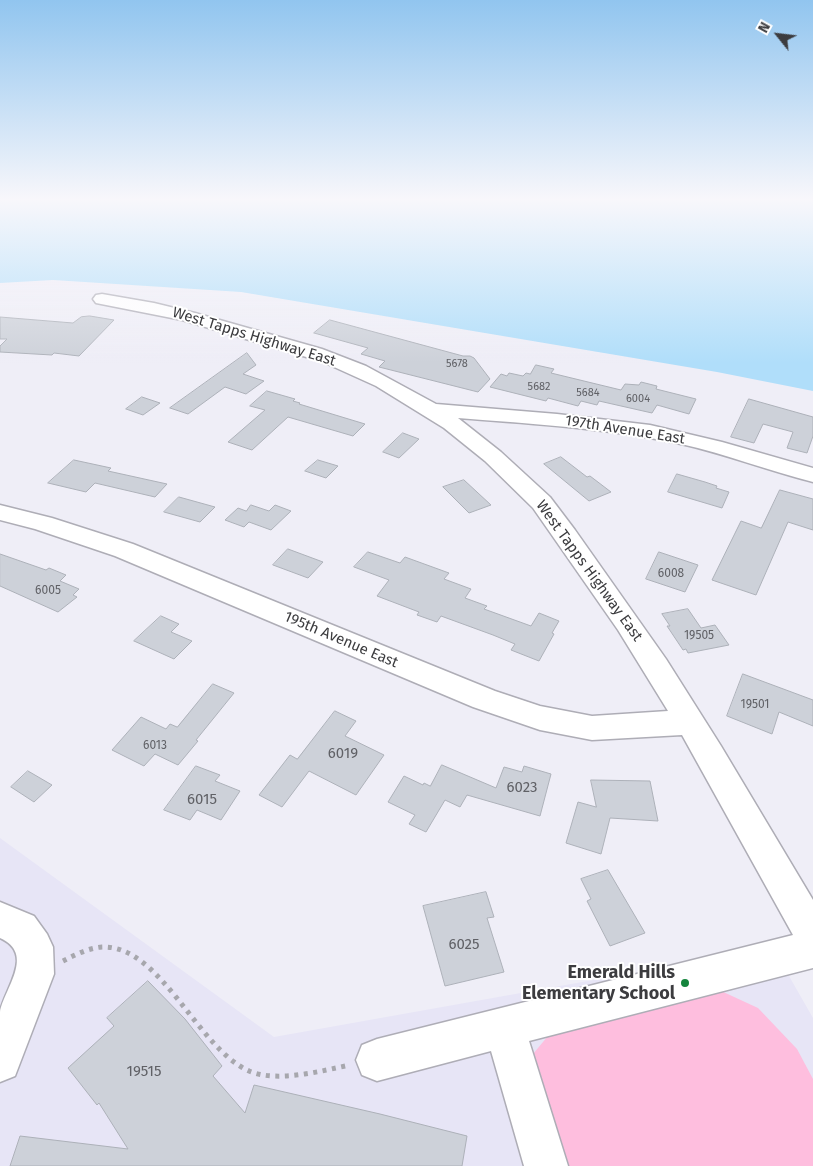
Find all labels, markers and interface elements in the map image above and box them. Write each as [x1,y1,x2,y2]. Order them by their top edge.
north arrow [753,10,803,60]
text: N [755,19,774,36]
street label: West Tapps Highway East [170,304,338,370]
house number: 5678 [446,357,468,371]
house number: 5682 [528,380,550,394]
house number: 5684 [576,386,600,400]
house number: 6004 [626,392,650,406]
street label: 197th Avenue East [564,412,686,448]
street label: West Tapps Highway East [532,497,646,645]
house number: 6008 [658,567,684,581]
house number: 6005 [35,584,61,598]
street label: 195th Avenue East [281,608,401,672]
house number: 19505 [684,629,714,643]
house number: 19501 [740,698,770,712]
house number: 6013 [143,739,167,753]
house number: 6019 [328,745,358,763]
house number: 6023 [506,779,538,797]
house number: 6015 [187,791,217,809]
house number: 6025 [448,936,480,954]
place label: Emerald Hills Elementary School [522,962,675,1004]
marker: Emerald Hills Elementary School [679,977,691,989]
house number: 19515 [126,1063,162,1081]

